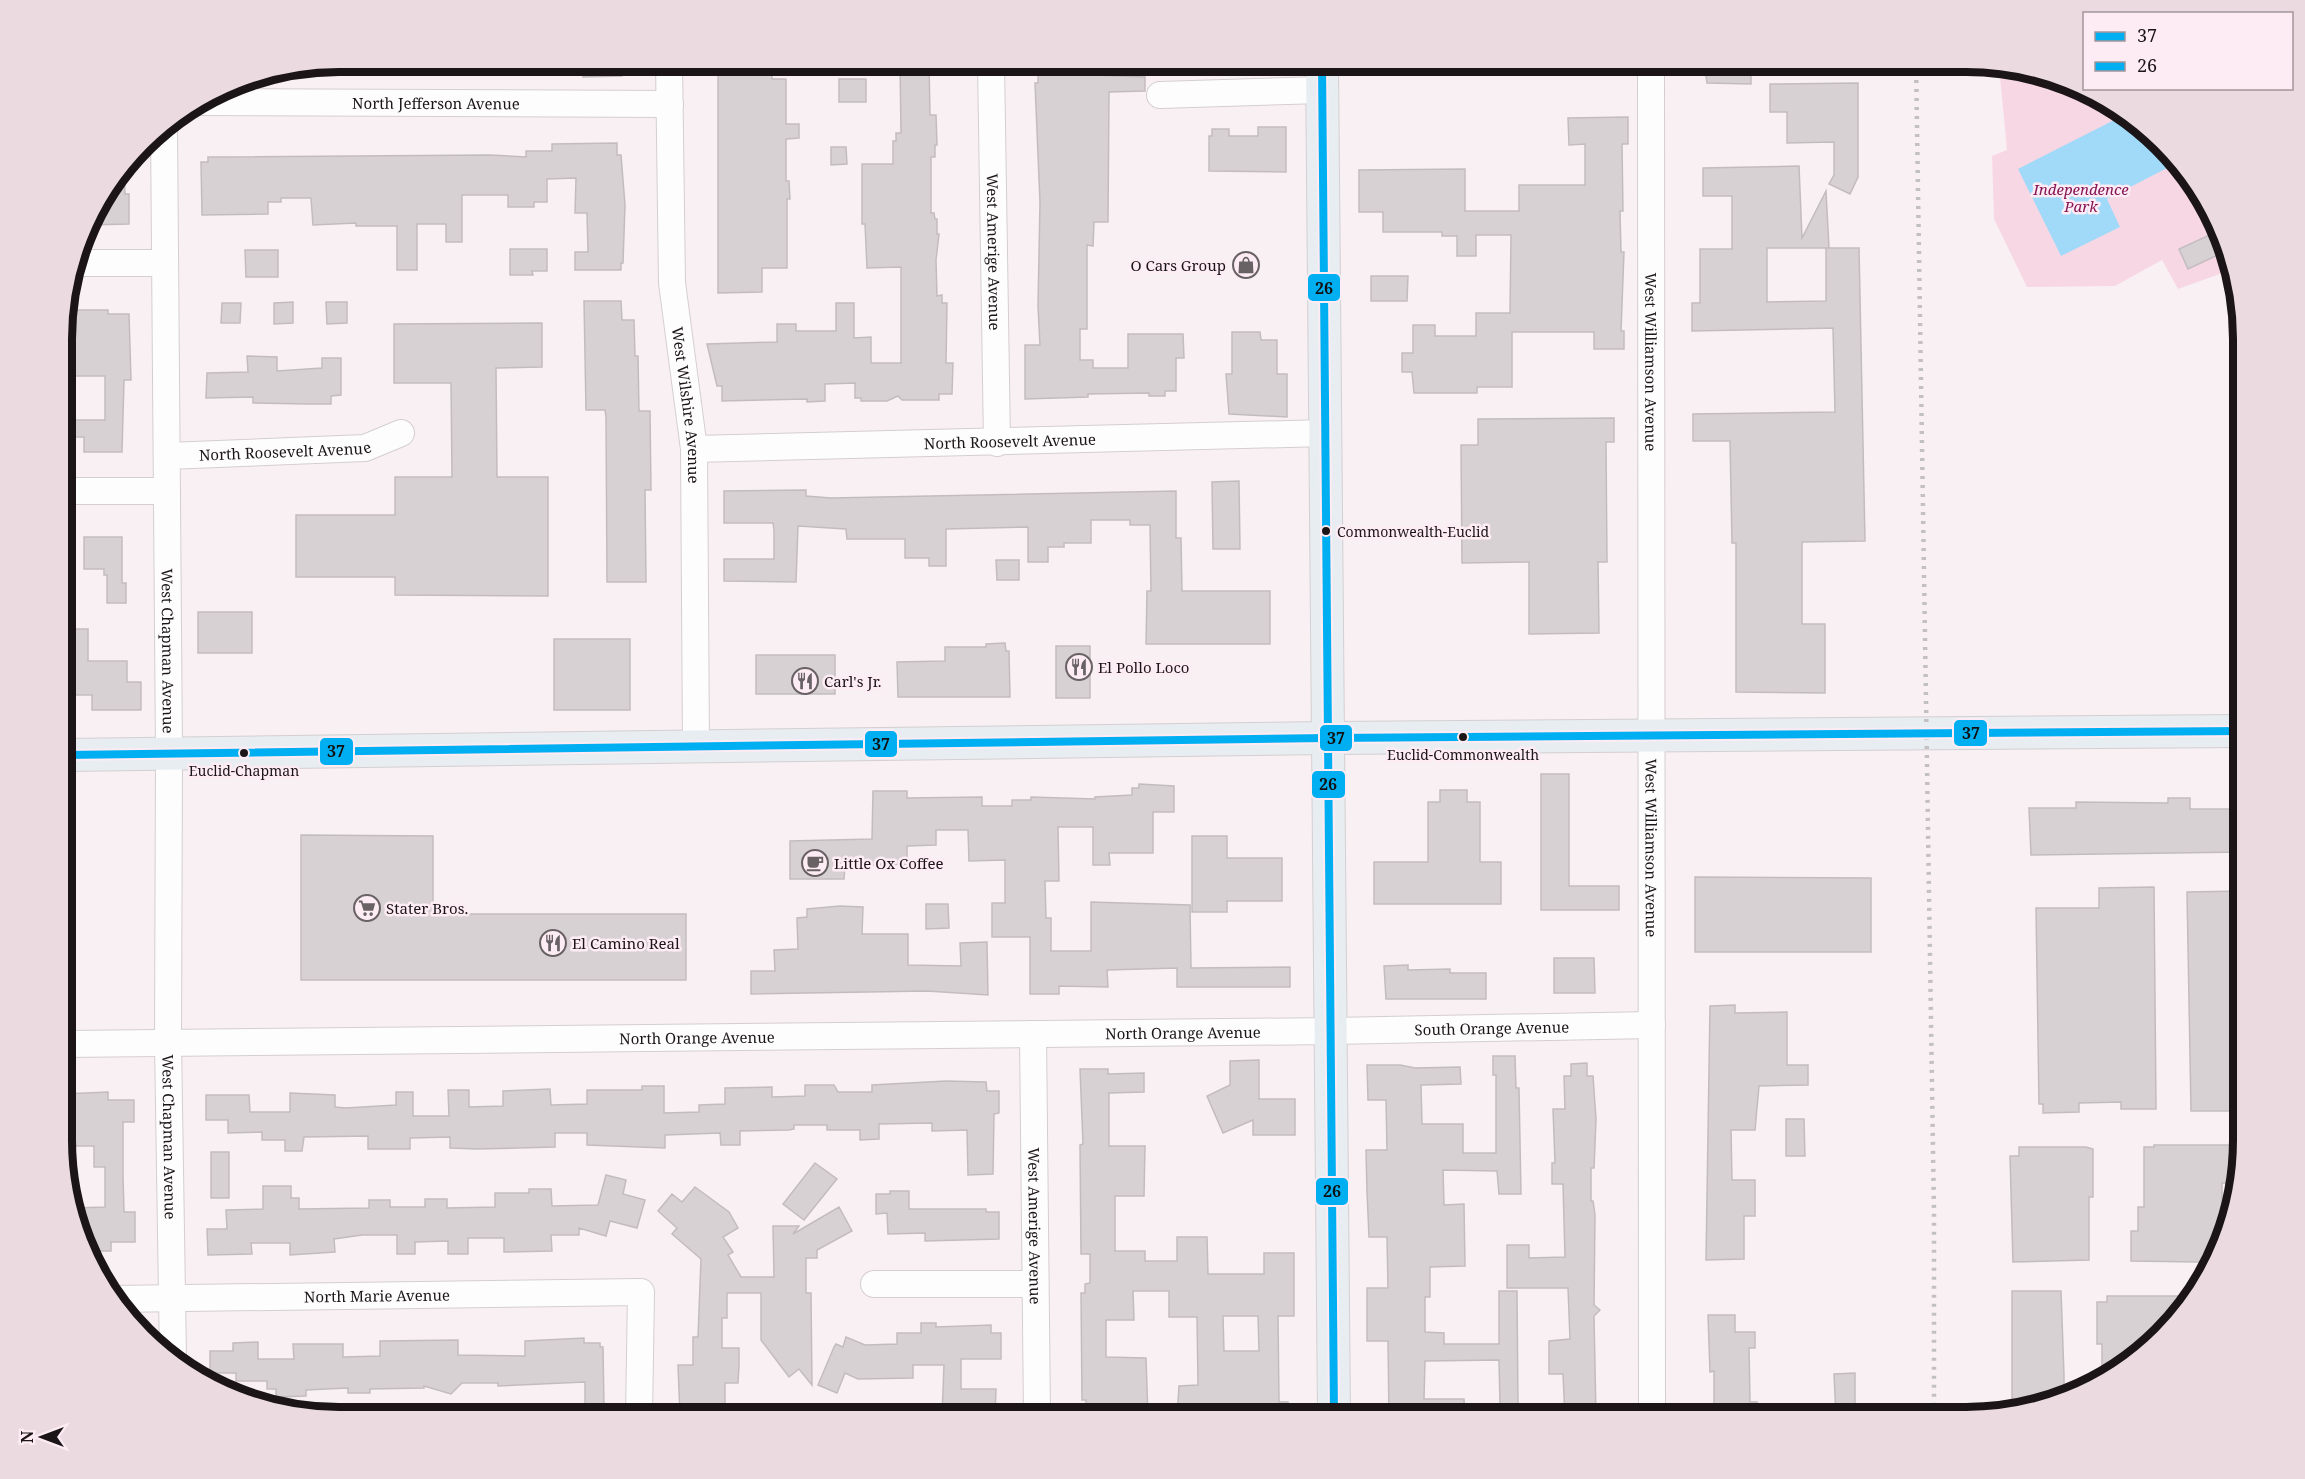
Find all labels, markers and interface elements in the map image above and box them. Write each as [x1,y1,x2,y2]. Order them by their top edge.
legend [2083,12,2293,90]
text: 37 [2137,23,2157,47]
text: 26 [2137,53,2157,77]
street label: North Jefferson Avenue [352,93,520,113]
street label: West Amerige Avenue [983,173,1005,331]
park label: Independence Park [2032,179,2129,216]
shop icon: O Cars Group [1231,250,1261,280]
place label: O Cars Group [1130,255,1226,275]
line badge: 26 [1307,273,1341,302]
street label: West Williamson Avenue [1641,273,1661,451]
text: 26 [1315,277,1333,299]
street label: West Wilshire Avenue [668,325,704,483]
street label: North Roosevelt Avenue [924,429,1096,453]
street label: North Roosevelt Avenue [199,437,374,465]
place label: Commonwealth-Euclid [1337,522,1489,541]
marker: Commonwealth-Euclid [1320,525,1332,537]
street label: West Chapman Avenue [158,568,179,734]
restaurant icon: El Pollo Loco [1064,652,1094,682]
place label: El Pollo Loco [1098,657,1190,677]
restaurant icon: Carl's Jr. [790,666,820,696]
place label: Carl's Jr. [824,671,882,691]
line badge: 37 [1953,719,1988,747]
text: 37 [1962,722,1980,744]
line badge: 37 [1319,724,1353,752]
text: 37 [1327,727,1345,749]
line badge: 37 [864,730,898,758]
marker: Euclid-Commonwealth [1457,731,1469,743]
text: 37 [872,733,890,755]
line badge: 37 [319,737,354,766]
text: 37 [327,740,345,762]
place label: Euclid-Commonwealth [1387,745,1539,764]
marker: Euclid-Chapman [238,747,250,759]
street label: West Williamson Avenue [1642,759,1662,937]
place label: Euclid-Chapman [189,761,299,780]
line badge: 26 [1311,770,1346,799]
text: 26 [1319,773,1337,795]
cafe icon: Little Ox Coffee [800,848,830,878]
place label: Little Ox Coffee [834,853,944,873]
supermarket icon: Stater Bros. [352,893,382,923]
place label: Stater Bros. [386,898,468,918]
restaurant icon: El Camino Real [538,928,568,958]
place label: El Camino Real [572,933,680,953]
street label: South Orange Avenue [1414,1017,1569,1039]
street label: North Orange Avenue [1105,1022,1261,1043]
street label: North Orange Avenue [619,1027,775,1048]
street label: West Chapman Avenue [158,1054,181,1220]
street label: West Amerige Avenue [1024,1147,1046,1305]
line badge: 26 [1315,1177,1349,1206]
text: 26 [1323,1180,1341,1202]
street label: North Marie Avenue [304,1285,450,1306]
north arrow [12,1407,72,1467]
text: N [16,1430,38,1443]

